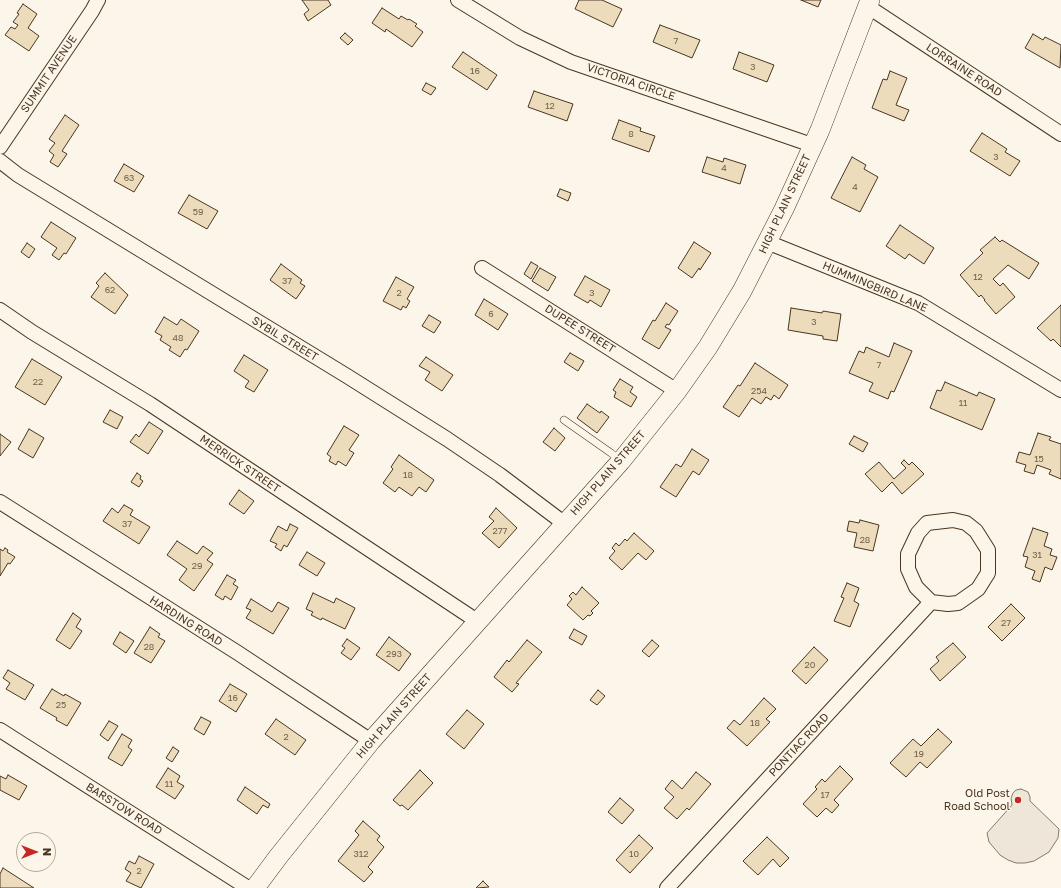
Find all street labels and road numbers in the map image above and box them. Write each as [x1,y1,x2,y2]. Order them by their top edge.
street label: SUMMIT AVENUE [18,33,80,115]
street label: LORRAINE ROAD [923,40,1005,100]
street label: VICTORIA CIRCLE [585,61,677,103]
street label: HIGH PLAIN STREET [756,152,814,256]
street label: HUMMINGBIRD LANE [821,259,929,315]
street label: DUPEE STREET [542,302,618,356]
street label: SYBIL STREET [249,314,321,364]
street label: HIGH PLAIN STREET [568,428,648,518]
street label: MERRICK STREET [197,432,283,496]
street label: HARDING ROAD [147,593,225,649]
street label: HIGH PLAIN STREET [354,671,434,761]
street label: PONTIAC ROAD [766,711,832,779]
street label: BARSTOW ROAD [83,780,165,838]

